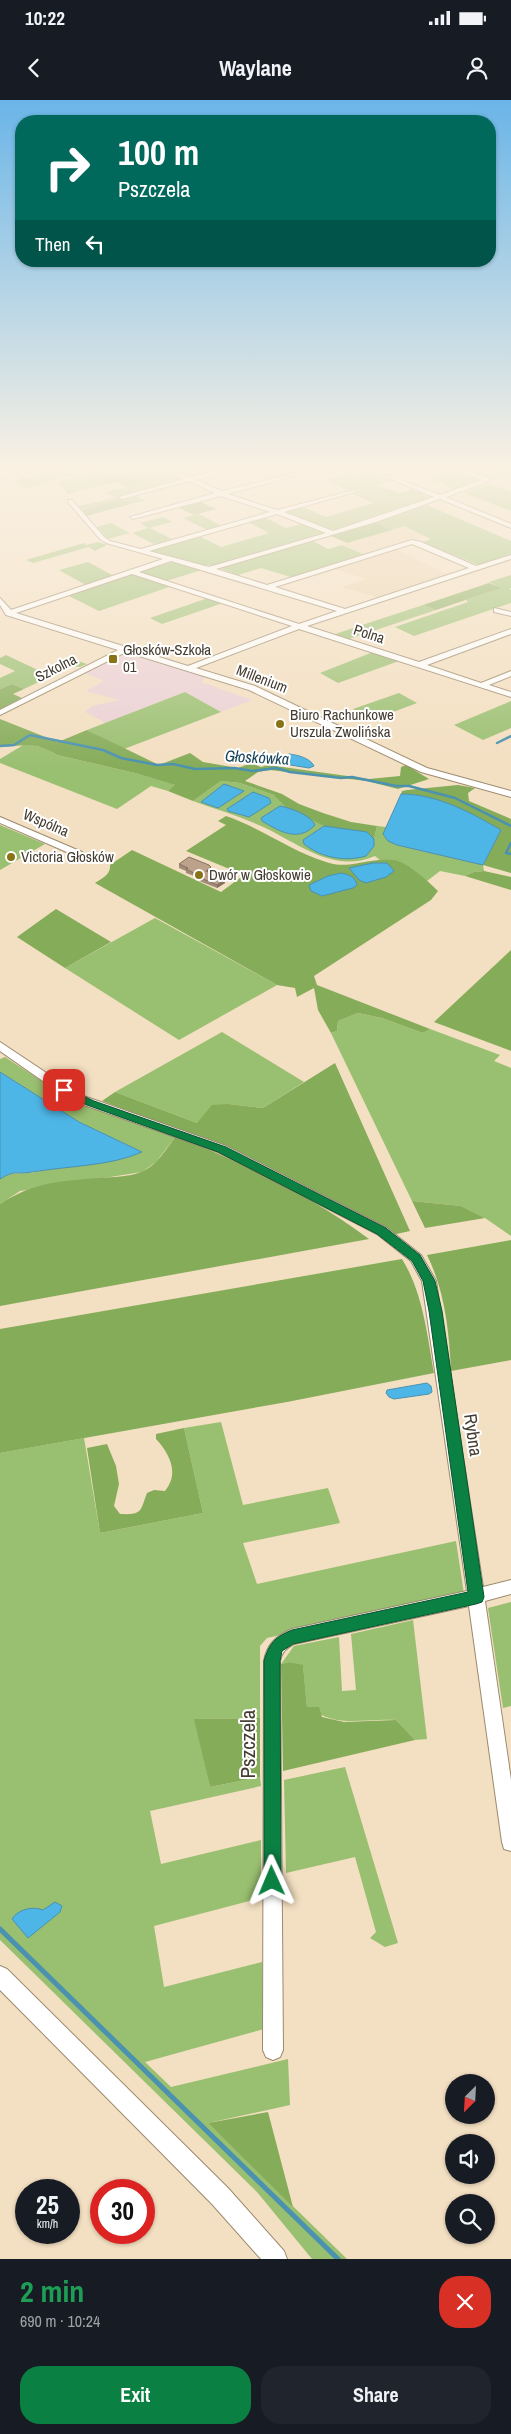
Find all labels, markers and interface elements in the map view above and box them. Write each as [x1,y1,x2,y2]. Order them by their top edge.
text: 10:22 [25,5,65,31]
text: Waylane [219,53,292,83]
icon: back [20,54,48,82]
icon: person [463,54,491,82]
text: 100 m [118,129,199,176]
icon: right [35,135,100,200]
text: Pszczela [118,174,190,204]
icon: left [81,230,109,258]
text: Then [35,231,71,257]
street label: Polna [351,619,388,648]
place label: Głosków-Szkoła 01 [123,639,211,677]
street label: Szkolna [32,648,80,687]
marker: Głosków-Szkoła 01 [107,653,119,665]
street label: Millenium [234,659,291,698]
place label: Biuro Rachunkowe Urszula Zwolińska [290,704,394,742]
marker: Biuro Rachunkowe Urszula Zwolińska [274,718,286,730]
water label: Głoskówka [224,744,290,770]
street label: Wspólna [20,804,72,842]
place label: Victoria Głosków [21,846,114,867]
marker: Victoria Głosków [5,851,17,863]
place label: Dwór w Głoskowie [209,864,311,885]
marker: Dwór w Głoskowie [193,869,205,881]
pin [43,1069,85,1111]
icon: arrive [50,1076,78,1104]
street label: Rybna [458,1412,489,1458]
street label: Pszczela [233,1709,262,1778]
position arrow [245,1854,297,1906]
north arrow [445,2074,495,2124]
map controls [445,2074,495,2244]
button: sound [445,2134,495,2184]
speed limit sign: 30 [90,2179,155,2244]
text: 25 [36,2188,59,2222]
button: search [445,2194,495,2244]
text: km/h [37,2216,58,2232]
text: 2 min [20,2271,84,2311]
button: close [439,2276,491,2328]
text: 690 m · 10:24 [20,2310,100,2332]
button: Exit [20,2366,251,2424]
button: Share [261,2366,491,2424]

